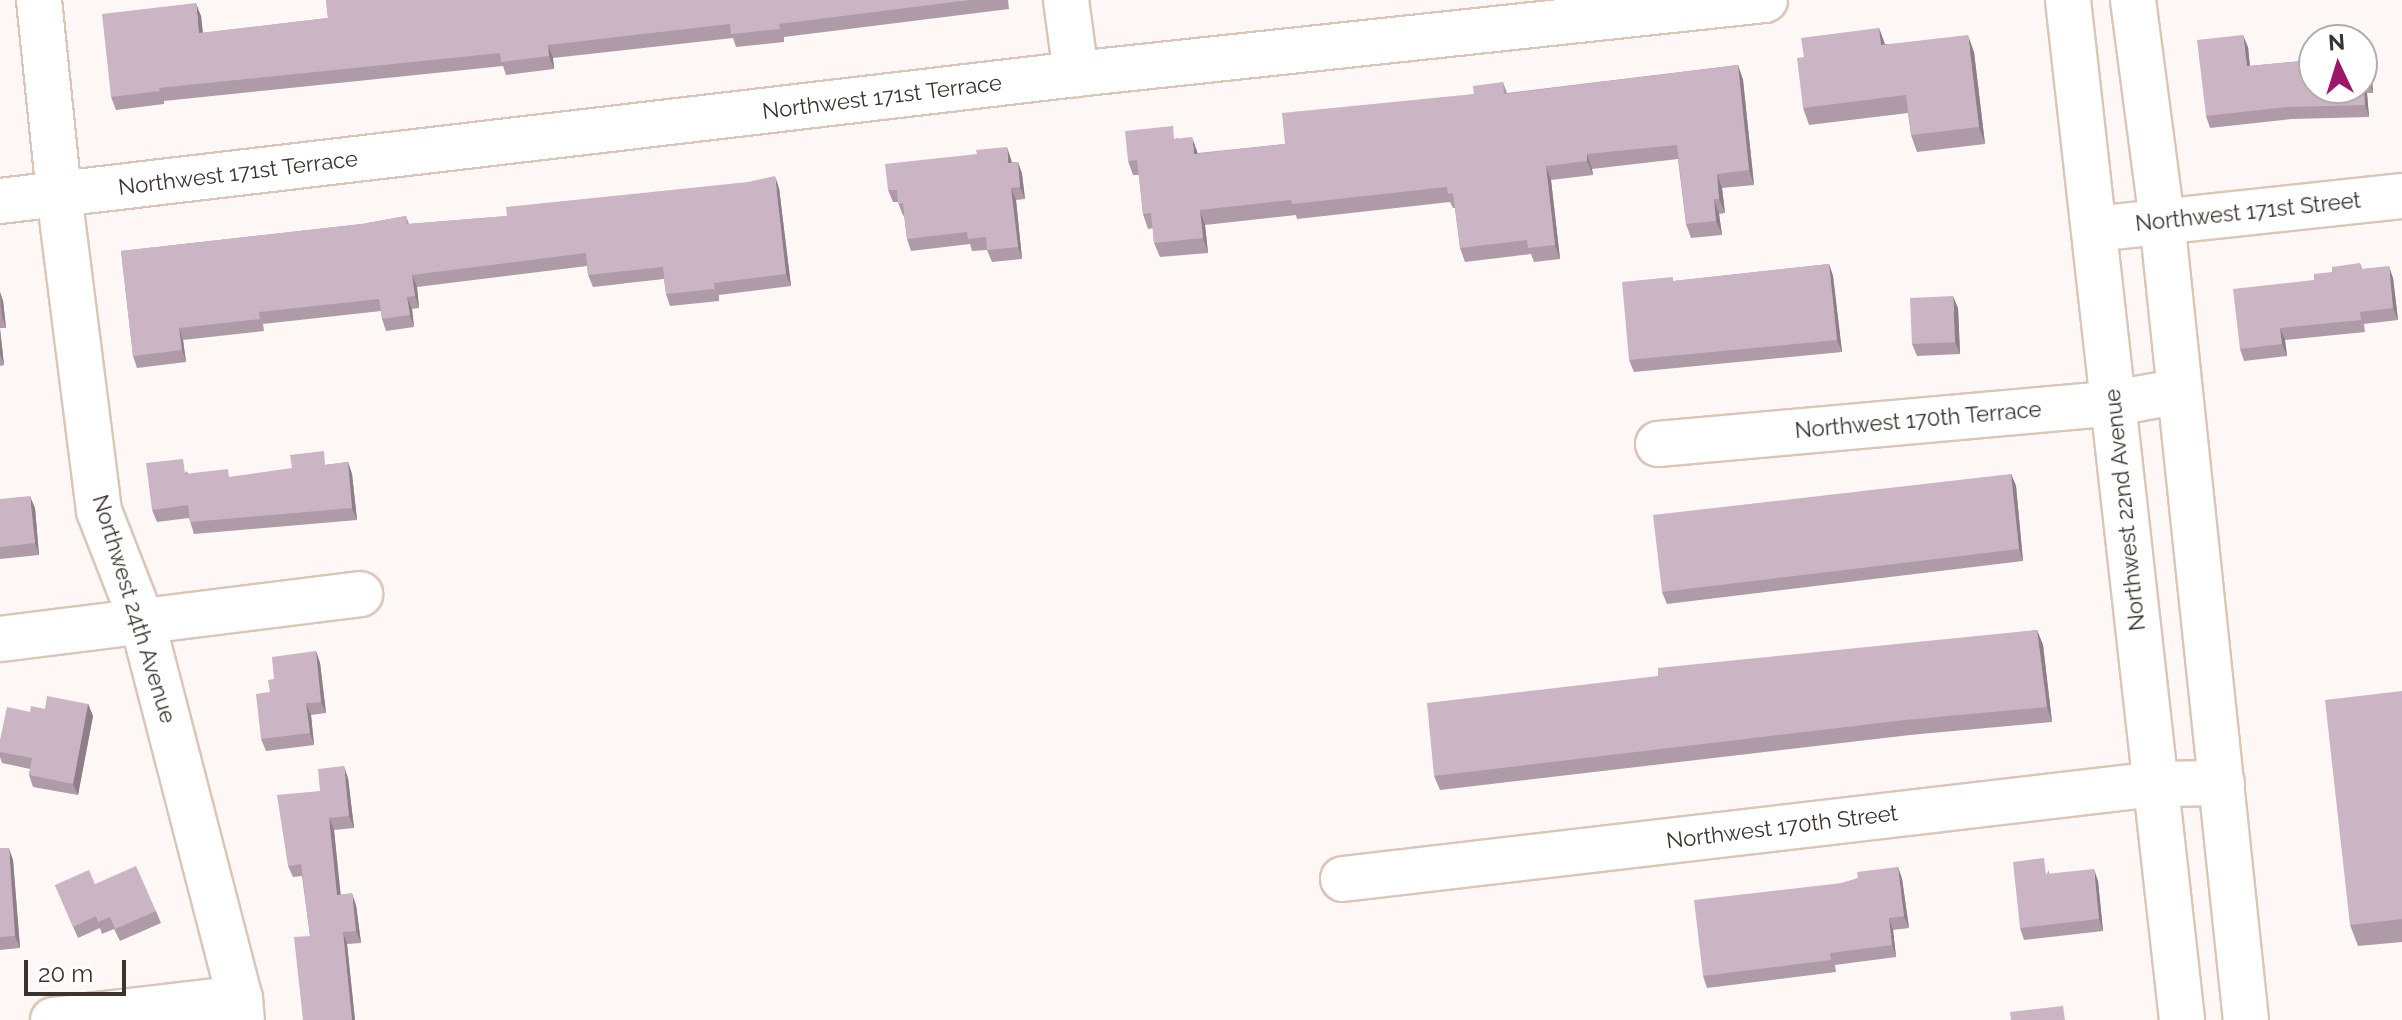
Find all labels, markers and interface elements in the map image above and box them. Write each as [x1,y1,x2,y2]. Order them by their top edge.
north arrow [2298,24,2378,104]
text: N [2327,28,2346,56]
street label: Northwest 171st Terrace [760,69,1004,125]
street label: Northwest 171st Terrace [116,145,360,201]
street label: Northwest 171st Street [2134,187,2362,237]
street label: Northwest 22nd Avenue [2099,387,2151,633]
street label: Northwest 170th Terrace [1793,396,2043,444]
street label: Northwest 24th Avenue [87,491,181,727]
street label: Northwest 170th Street [1665,800,1899,854]
scale bar [28,944,130,994]
text: 20 m [38,959,93,988]

